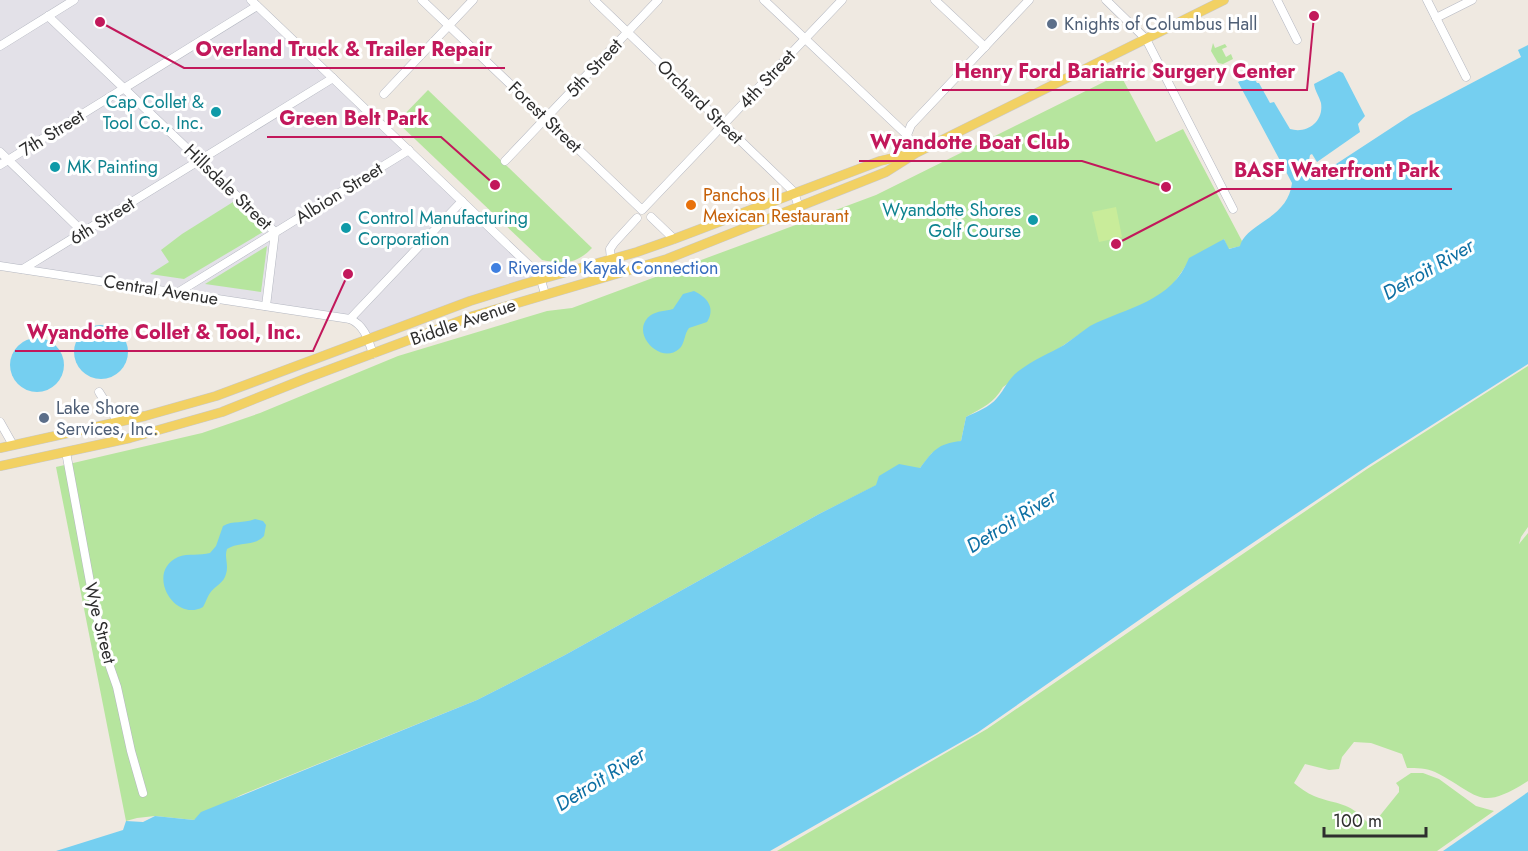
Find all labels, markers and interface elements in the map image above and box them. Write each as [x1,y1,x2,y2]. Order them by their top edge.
place label: Knights of Columbus Hall [1064,11,1257,37]
marker: Knights of Columbus Hall [1045,17,1059,31]
callout: Overland Truck & Trailer Repair [184,30,505,68]
street label: 5th Street [560,32,629,103]
text: Overland Truck & Trailer Repair [196,35,493,64]
street label: 4th Street [733,43,802,114]
callout: Henry Ford Bariatric Surgery Center [942,52,1307,90]
street label: Orchard Street [651,54,750,151]
text: Henry Ford Bariatric Surgery Center [954,57,1296,86]
street label: Forest Street [502,75,588,159]
place label: Cap Collet & Tool Co., Inc. [103,89,204,136]
callout: Green Belt Park [267,99,441,137]
street label: 7th Street [15,103,90,163]
text: Green Belt Park [279,104,429,133]
marker: Cap Collet & Tool Co., Inc. [209,105,223,119]
callout: Wyandotte Boat Club [859,123,1082,161]
text: Wyandotte Boat Club [870,128,1070,157]
street label: Hillsdale Street [178,138,278,236]
callout: BASF Waterfront Park [1222,151,1452,189]
place label: MK Painting [67,154,158,180]
street label: Albion Street [290,155,388,230]
text: BASF Waterfront Park [1234,156,1441,185]
marker: MK Painting [48,160,62,174]
place label: Panchos II Mexican Restaurant [703,182,849,229]
street label: 6th Street [64,190,140,251]
place label: Wyandotte Shores Golf Course [882,197,1021,244]
marker: Panchos II Mexican Restaurant [684,198,698,212]
place label: Control Manufacturing Corporation [358,205,528,252]
marker: Wyandotte Shores Golf Course [1026,213,1040,227]
marker: Control Manufacturing Corporation [339,221,353,235]
water label: Detroit River [1377,231,1481,307]
place label: Riverside Kayak Connection [508,255,719,281]
marker: Riverside Kayak Connection [489,261,503,275]
street label: Central Avenue [102,268,220,312]
street label: Biddle Avenue [407,292,519,352]
callout: Wyandotte Collet & Tool, Inc. [15,313,313,351]
text: Wyandotte Collet & Tool, Inc. [27,318,301,347]
place label: Lake Shore Services, Inc. [56,395,158,442]
marker: Lake Shore Services, Inc. [37,411,51,425]
water label: Detroit River [961,482,1063,561]
street label: Wye Street [77,580,123,667]
water label: Detroit River [550,740,652,819]
scale bar [1324,800,1426,838]
text: 100 m [1333,808,1382,834]

